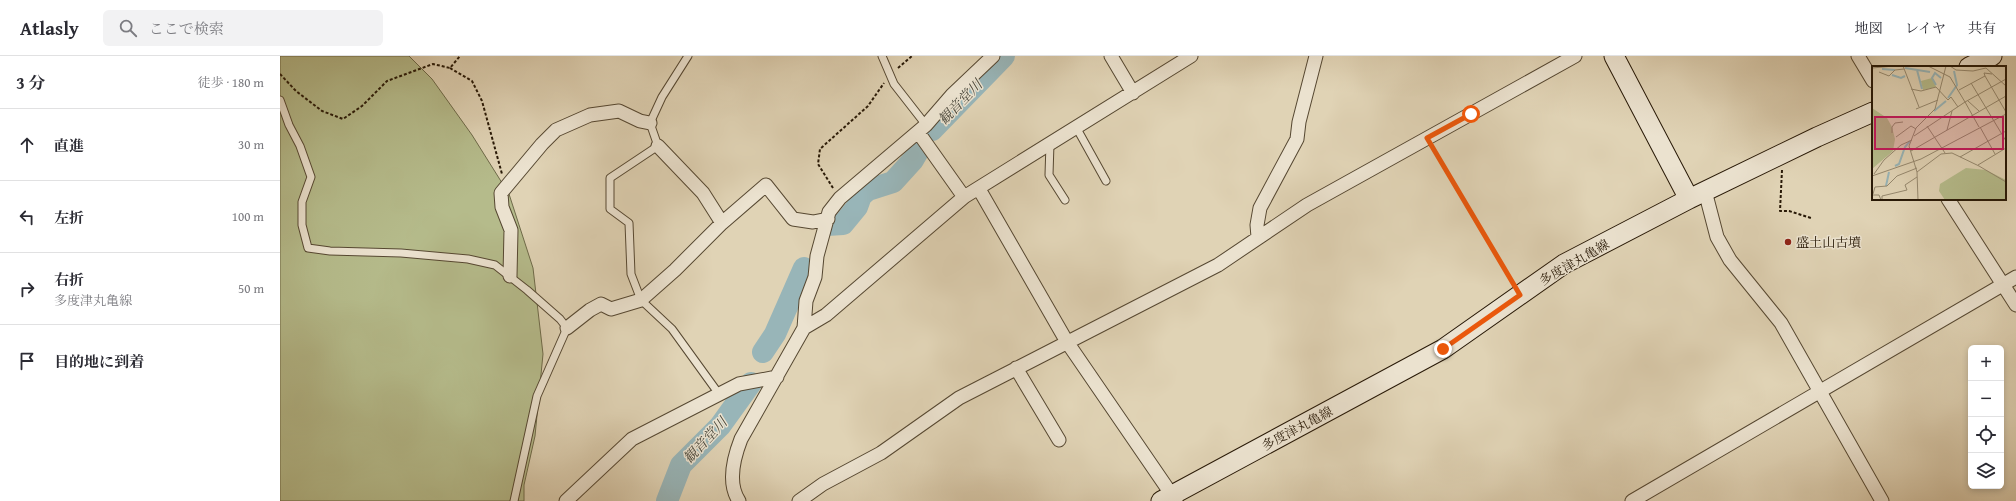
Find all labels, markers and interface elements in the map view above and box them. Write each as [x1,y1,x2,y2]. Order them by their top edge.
search box [103,10,383,46]
text: Atlasly [20,14,79,42]
icon: search [117,17,139,39]
text: ここで検索 [149,18,224,39]
text: 地図 [1855,18,1883,38]
text: レイヤ [1905,18,1946,38]
text: 共有 [1968,18,1996,38]
inset map [1872,66,2006,200]
text: 3 分 [16,70,46,95]
text: 徒歩 · 180 m [198,73,264,92]
water label: 観音堂川 [933,73,988,129]
route start [1462,105,1480,123]
icon: ahead [16,134,38,156]
text: 直進 [54,135,84,156]
text: 30 m [238,135,264,154]
icon: left [16,206,38,228]
text: 左折 [54,207,84,228]
text: 100 m [232,207,264,226]
place label: 盛土山古墳 [1796,233,1861,252]
street label: 多度津丸亀線 [1536,235,1613,290]
marker: 盛土山古墳 [1783,237,1793,247]
text: 右折 [54,269,84,290]
icon: right [16,278,38,300]
text: 50 m [238,279,264,298]
text: 多度津丸亀線 [54,291,132,310]
route end [1434,340,1452,358]
map controls [1968,345,2004,489]
button: + [1968,345,2004,381]
icon: arrive [16,350,38,372]
text: 目的地に到着 [54,351,144,372]
button: − [1968,381,2004,417]
street label: 多度津丸亀線 [1258,402,1336,455]
water label: 観音堂川 [679,411,733,467]
button: locate [1968,417,2004,453]
button: layers [1968,453,2004,489]

